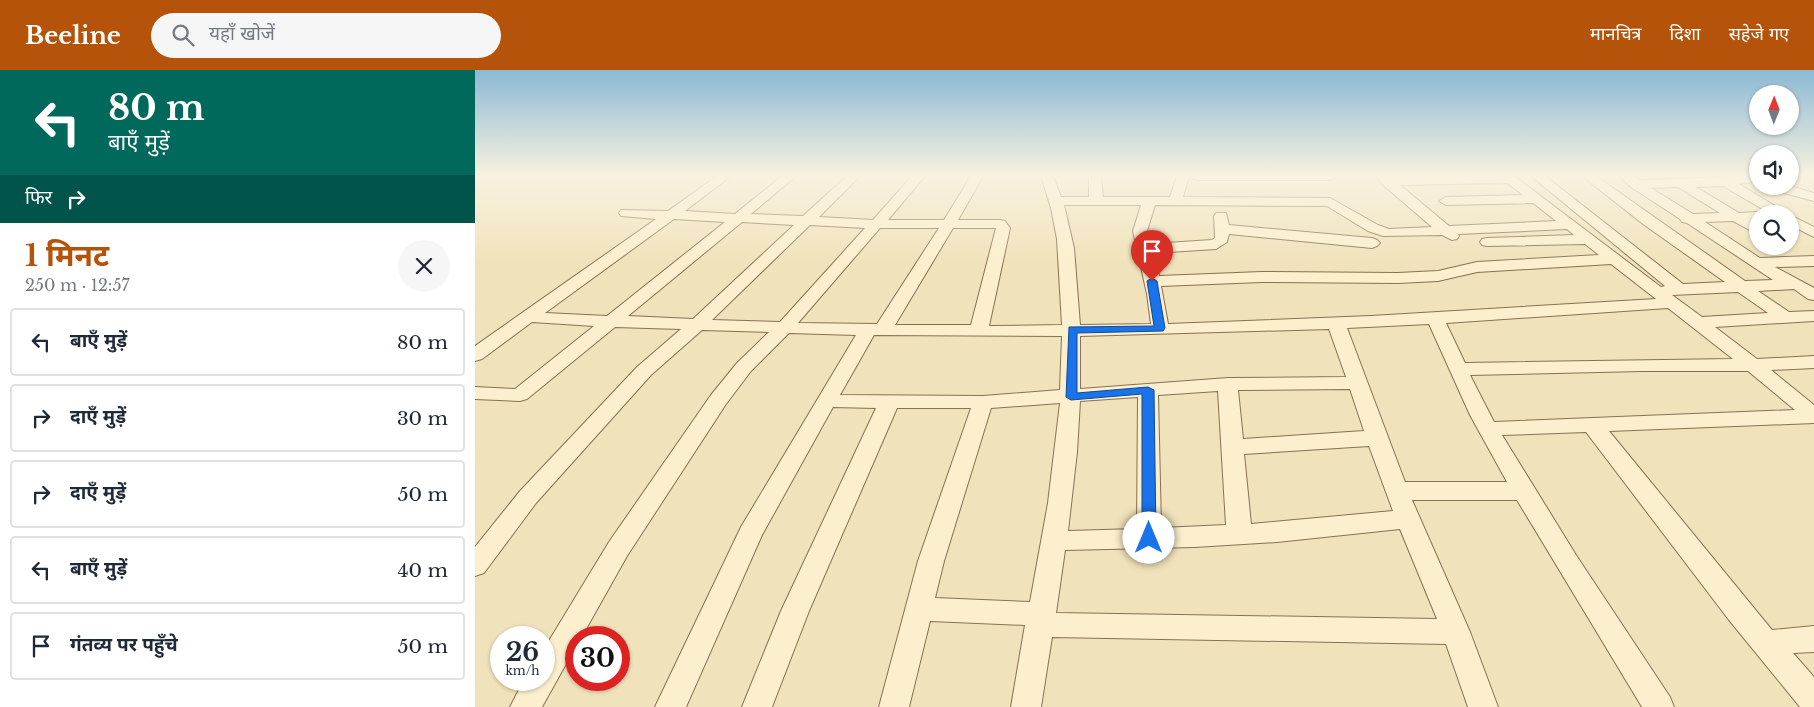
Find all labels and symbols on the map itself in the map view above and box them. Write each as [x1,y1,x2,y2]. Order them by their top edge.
north arrow [1749,85,1799,135]
pin [1131,230,1173,281]
position arrow [1122,511,1174,563]
speed limit sign: 30 [565,626,630,691]

